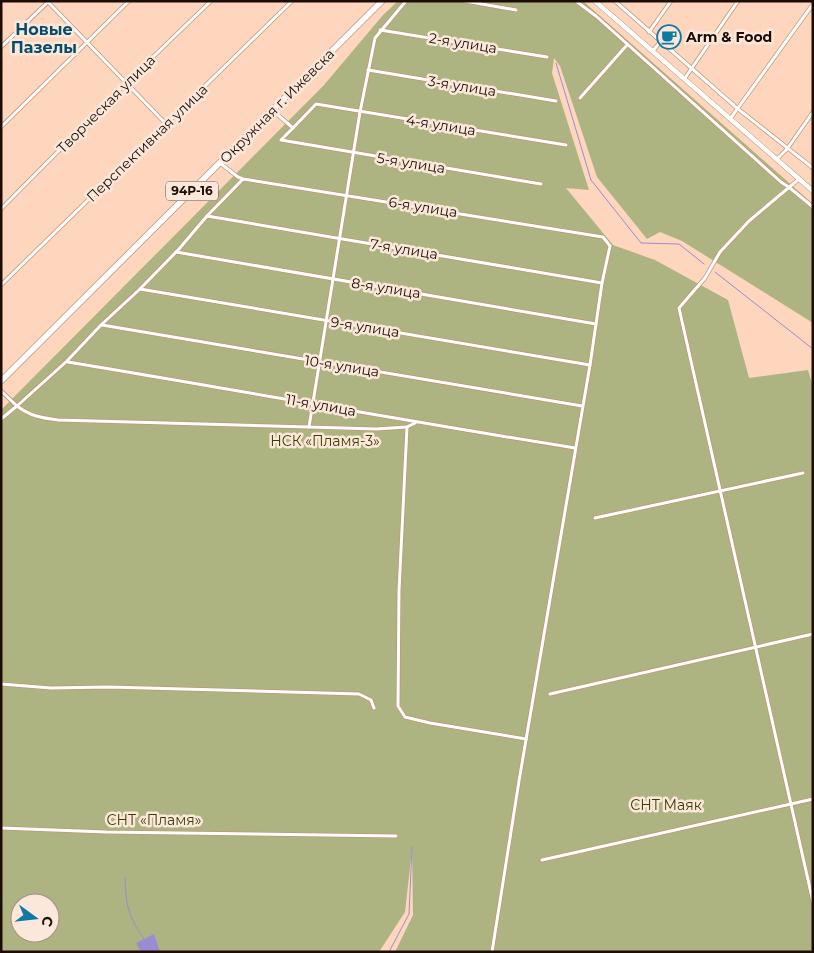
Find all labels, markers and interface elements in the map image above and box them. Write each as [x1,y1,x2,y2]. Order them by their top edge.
district label: Новые Пазелы [11,20,77,57]
cafe icon: Arm & Food [656,24,682,50]
place label: Arm & Food [685,28,772,46]
street label: 2-я улица [428,29,498,57]
street label: Окружная г. Ижевска [216,45,338,167]
street label: Творческая улица [53,51,159,157]
street label: 3-я улица [427,72,497,100]
street label: Перспективная улица [82,80,212,206]
street label: 4-я улица [405,111,477,139]
street label: 5-я улица [376,149,446,177]
road number: 94Р-16 [166,182,218,200]
street label: 6-я улица [387,193,459,221]
street label: 7-я улица [369,235,439,263]
street label: 8-я улица [350,274,422,302]
street label: 9-я улица [329,313,401,341]
street label: 10-я улица [303,351,381,381]
street label: 11-я улица [284,390,358,420]
park label: НСК «Пламя-3» [270,432,380,450]
park label: СНТ Маяк [630,796,702,814]
park label: СНТ «Пламя» [107,811,201,829]
north arrow [10,893,60,943]
text: С [38,914,58,929]

